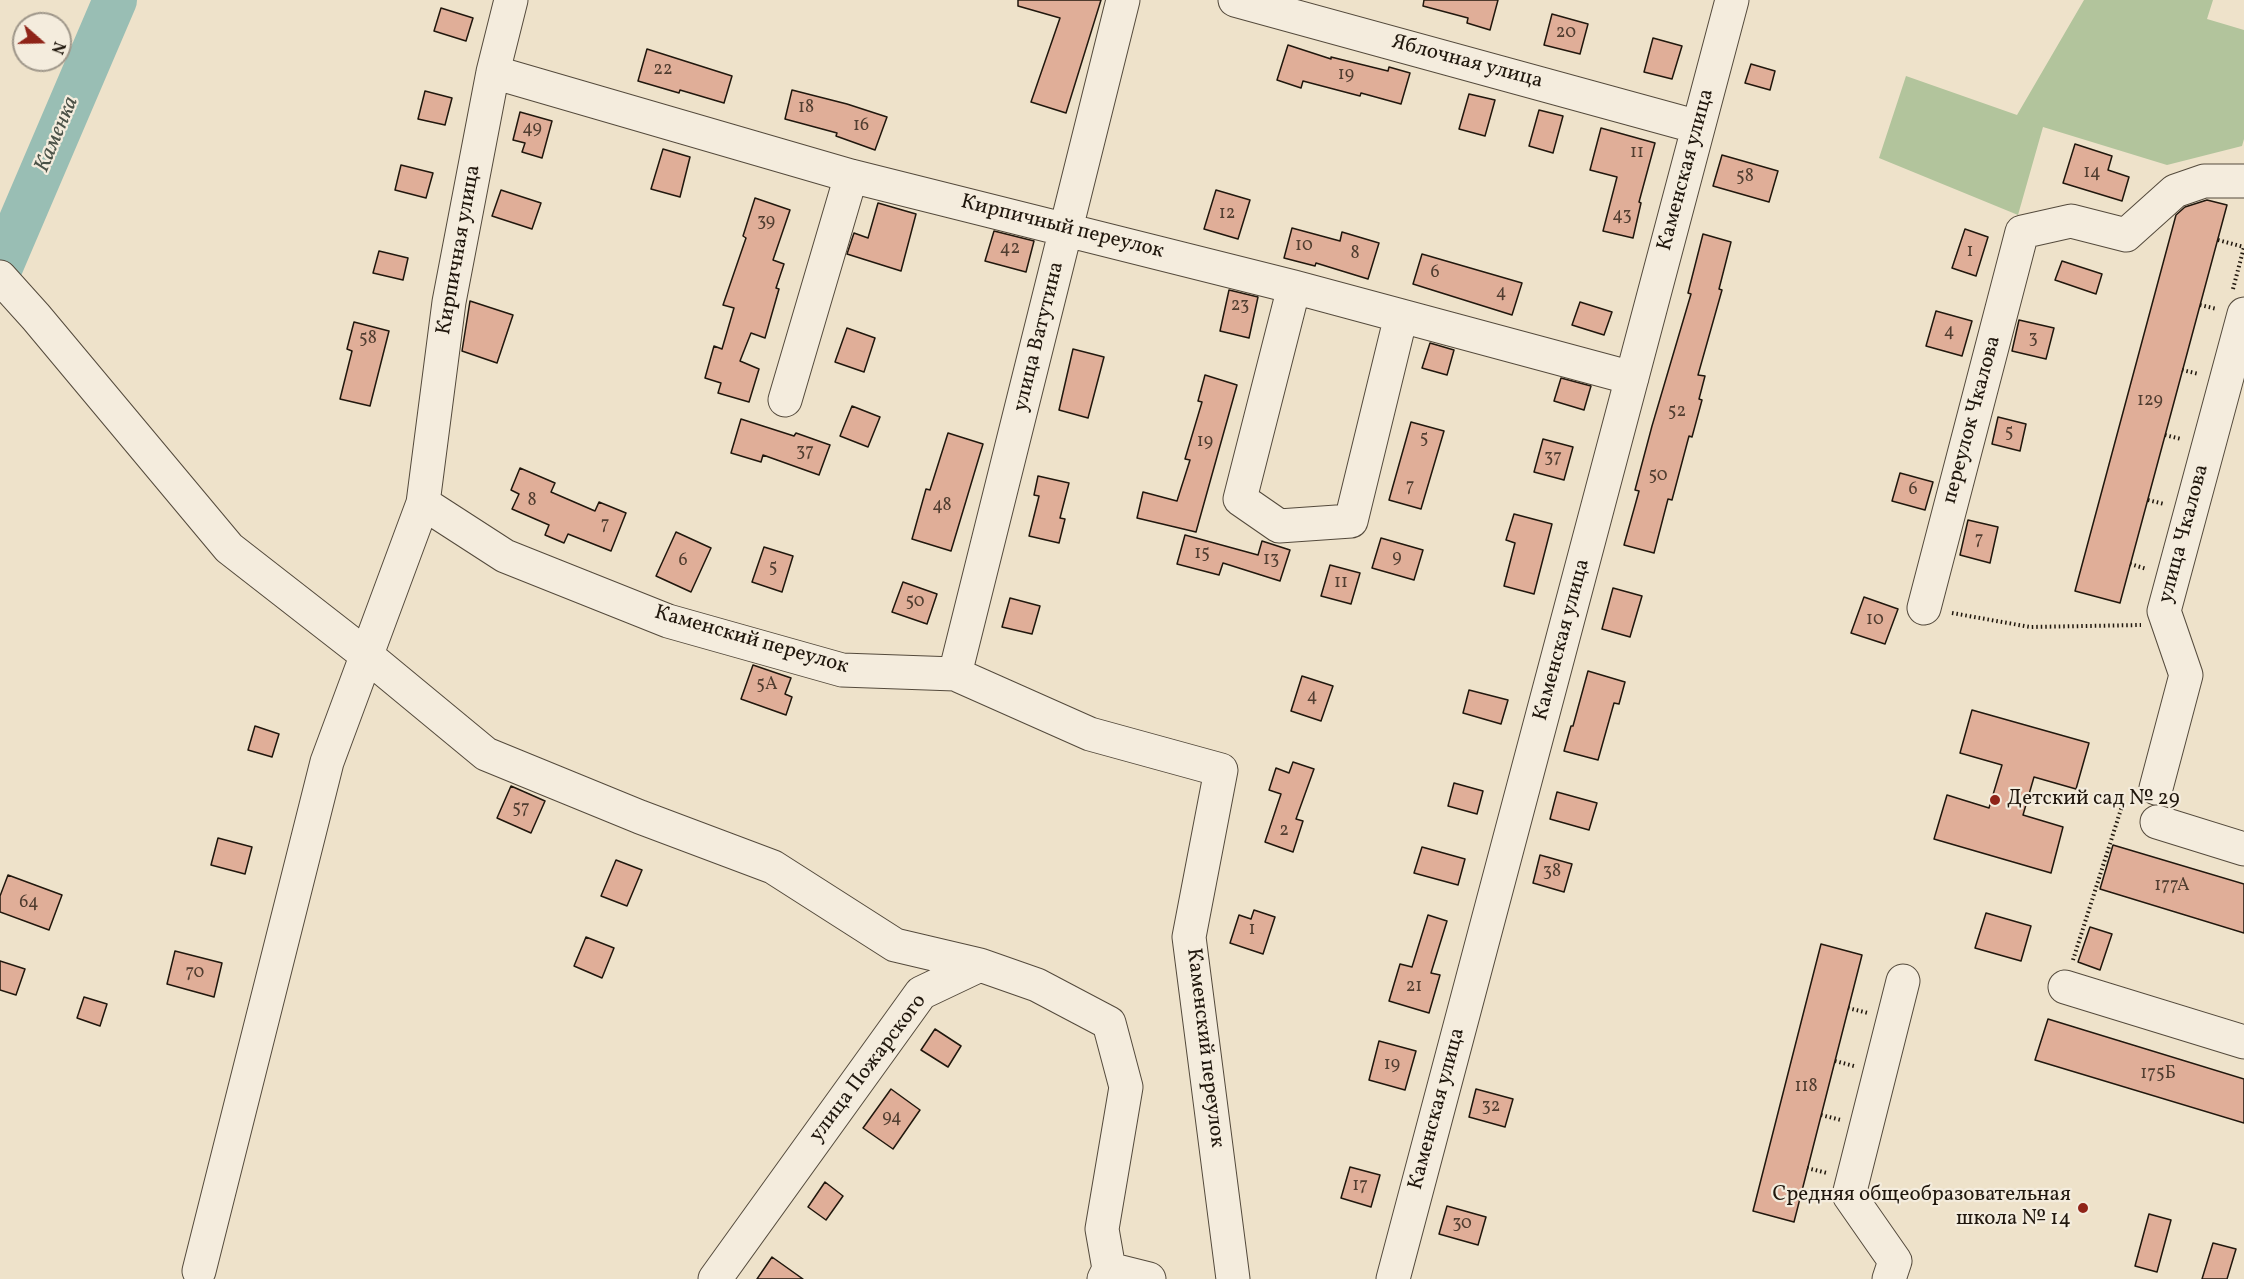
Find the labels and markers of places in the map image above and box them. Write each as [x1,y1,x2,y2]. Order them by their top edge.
place label: Детский сад № 29 [2007,787,2180,813]
marker: Детский сад № 29 [1988,793,2002,807]
place label: Средняя общеобразовательная школа № 14 [1773,1183,2071,1233]
marker: Средняя общеобразовательная школа № 14 [2076,1201,2090,1215]

